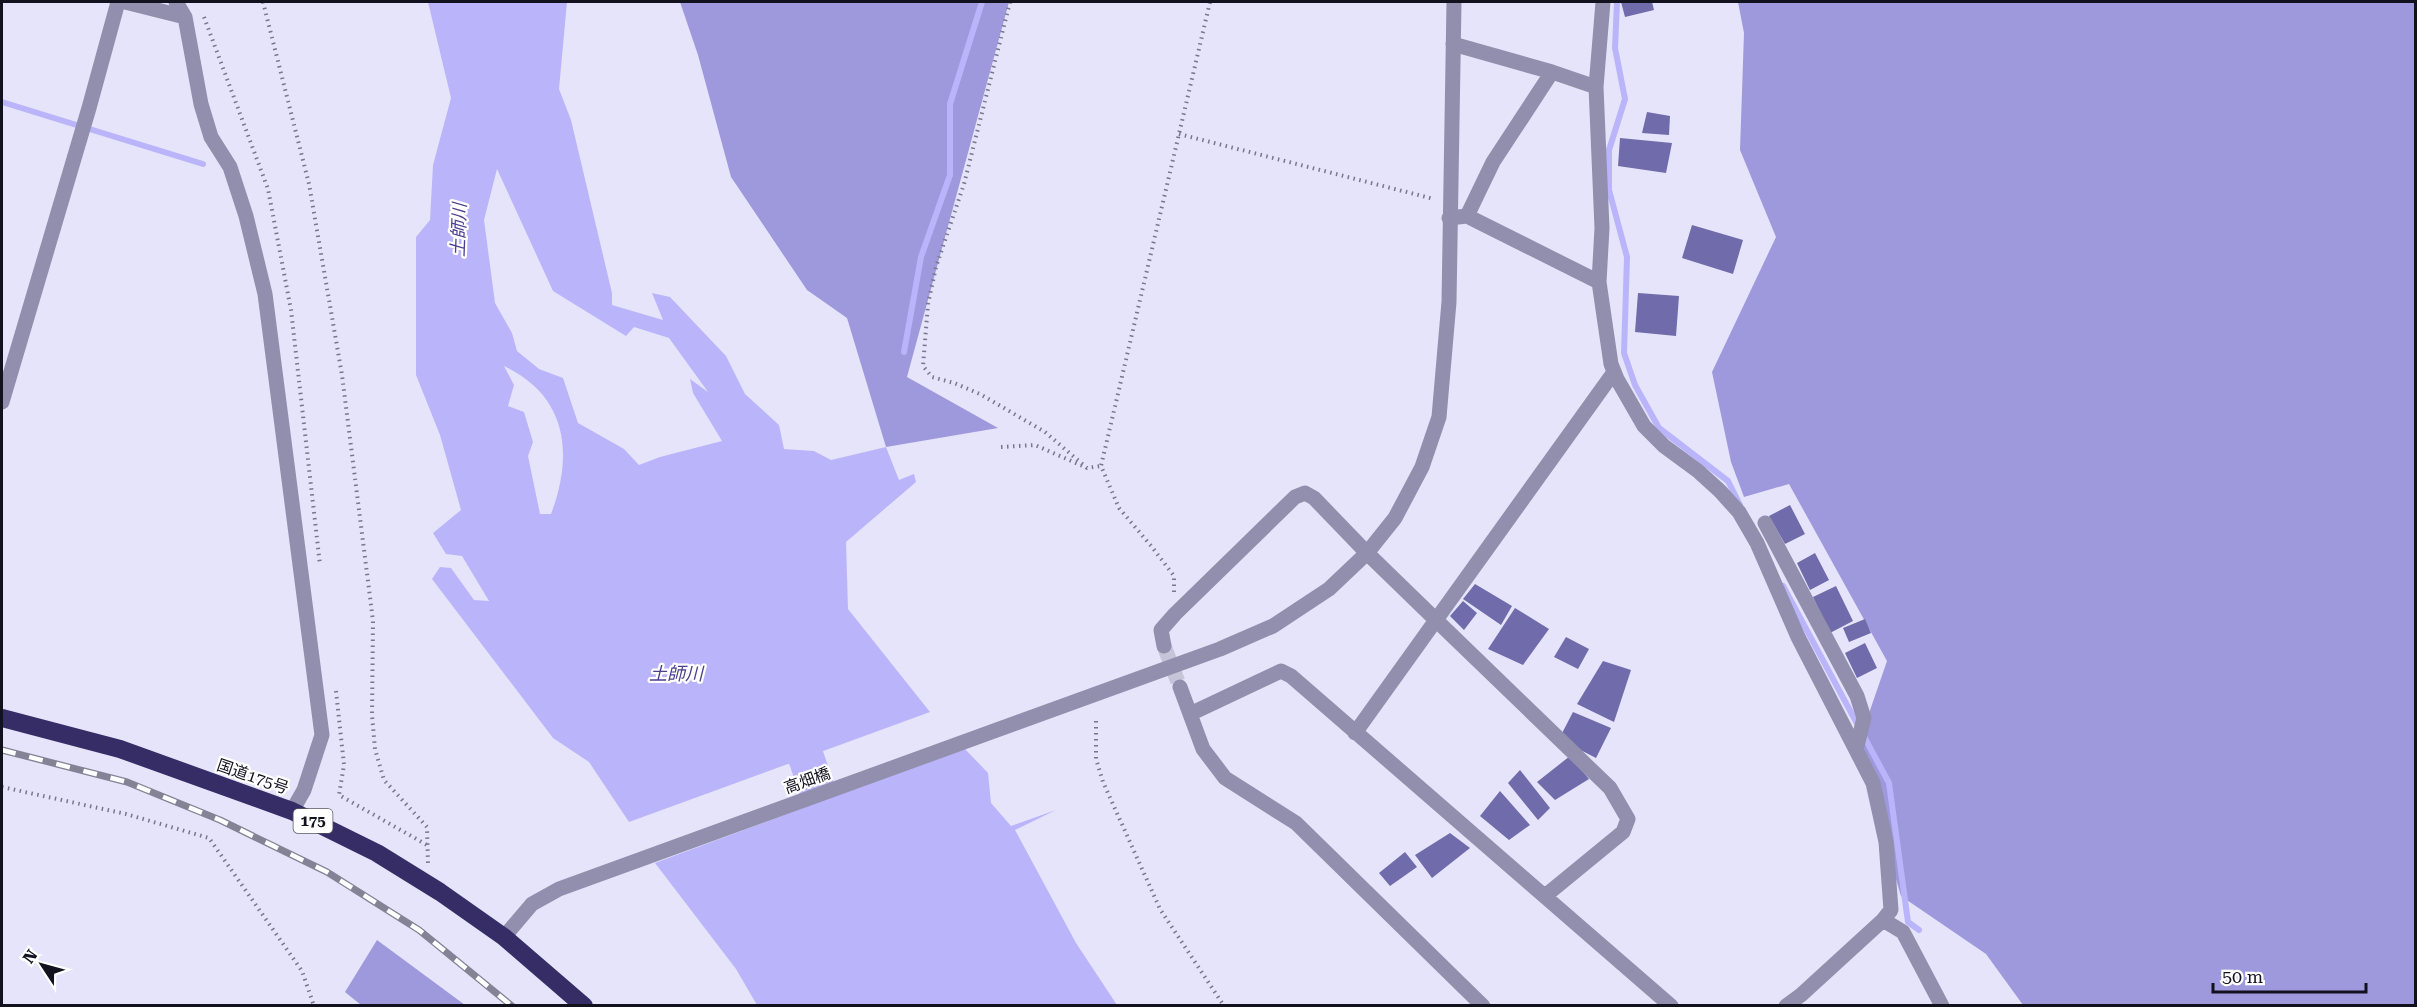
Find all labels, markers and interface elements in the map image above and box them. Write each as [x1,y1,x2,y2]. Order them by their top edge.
water label: 土師川 [447,201,470,257]
water label: 土師川 [649,663,705,684]
street label: 国道175号 [214,755,291,798]
street label: 高畑橋 [781,763,833,798]
road number: 175 [294,809,332,833]
north arrow [12,935,72,995]
text: N [19,946,42,967]
scale bar [2213,956,2366,994]
text: 50 m [2222,966,2263,987]

